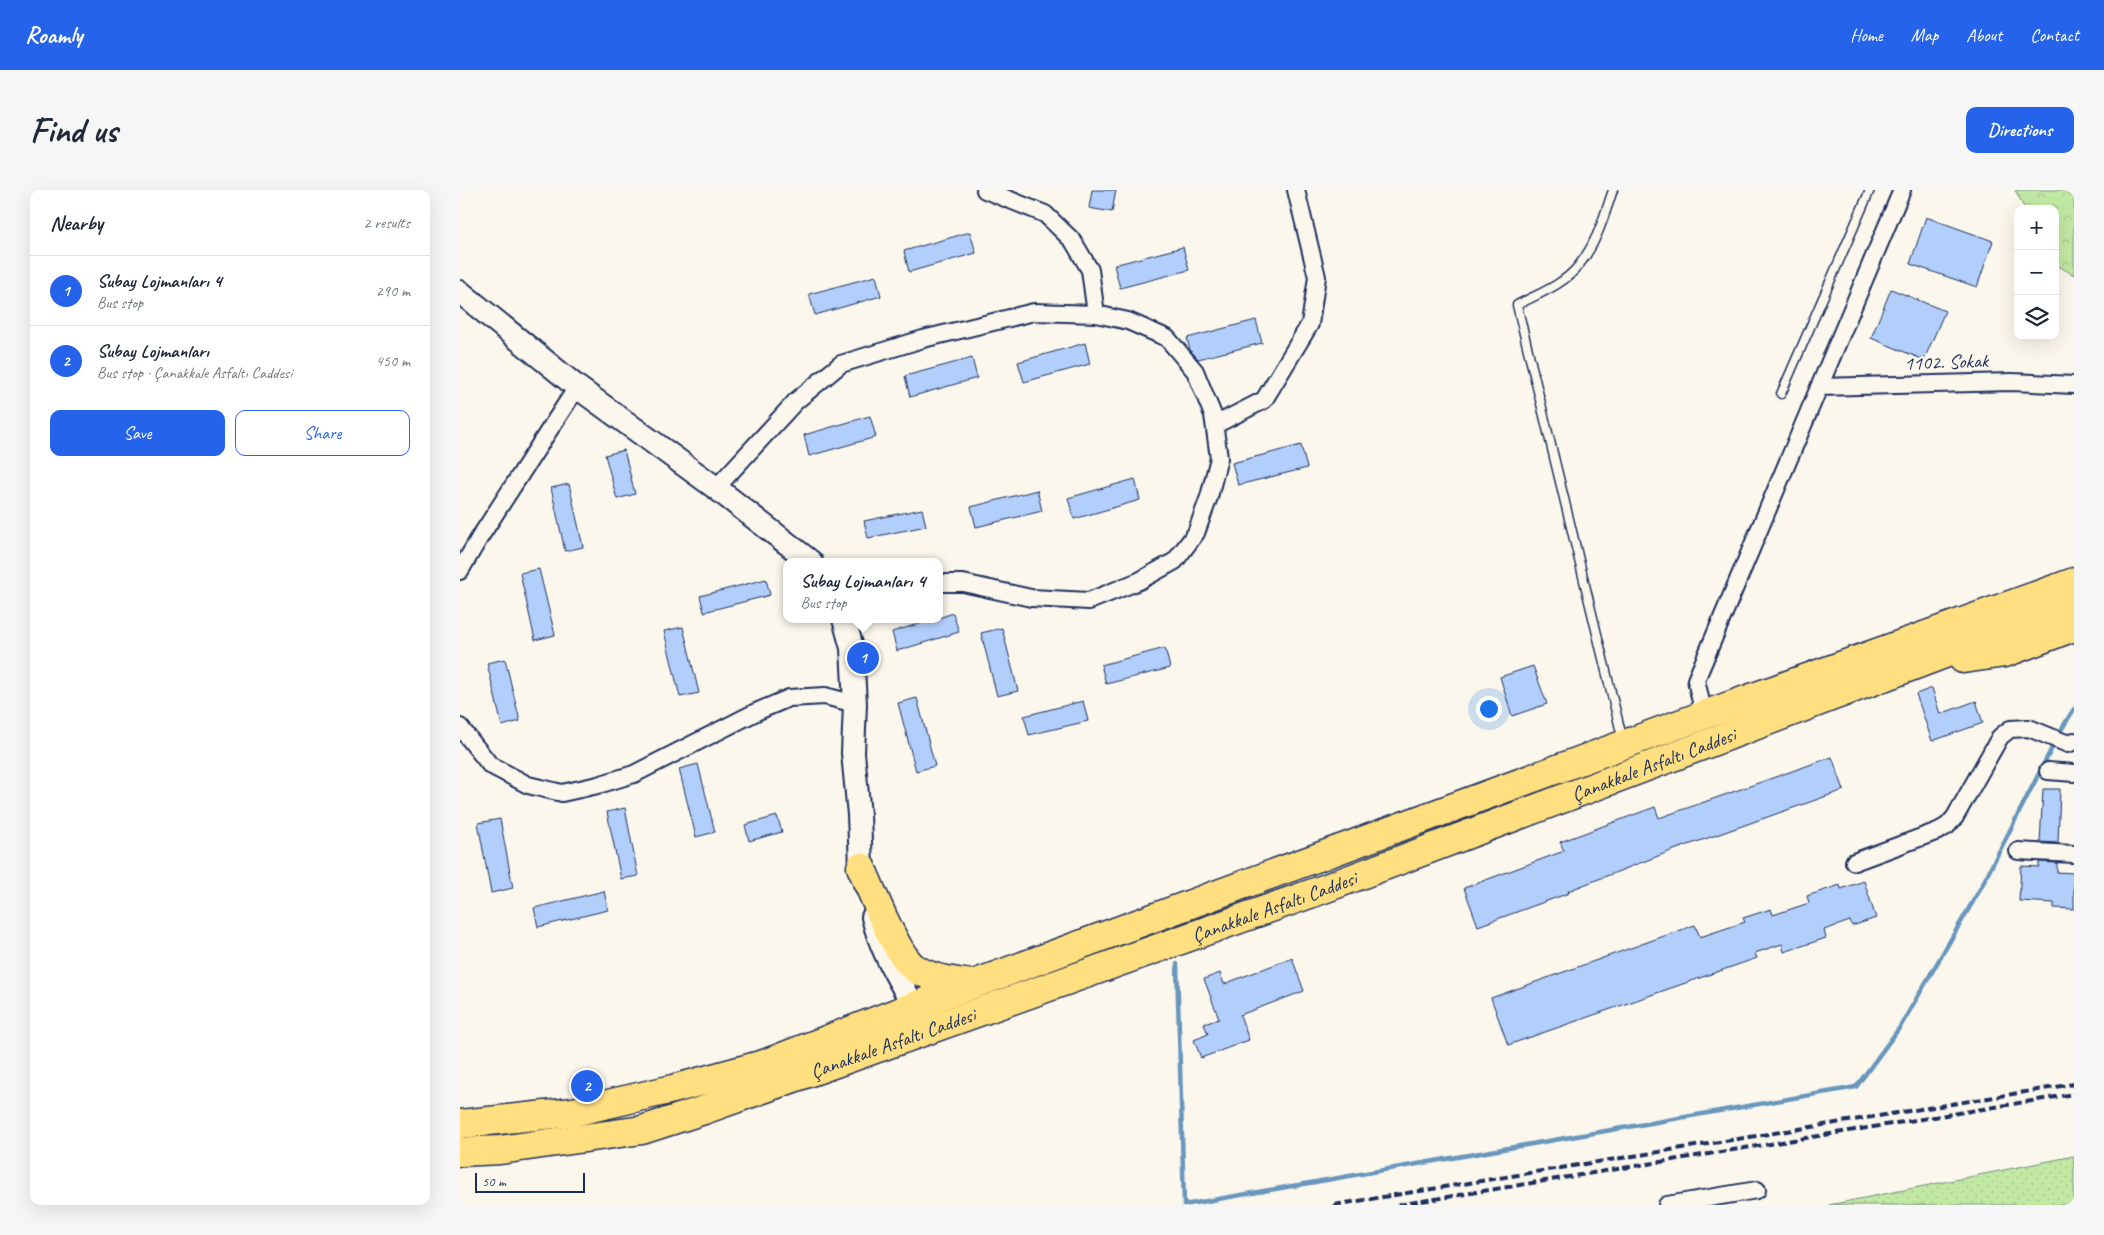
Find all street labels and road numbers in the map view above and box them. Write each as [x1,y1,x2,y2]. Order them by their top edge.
street label: 1102. Sokak [1904,348,1990,376]
street label: Çanakkale Asfaltı Caddesi [1568,721,1741,807]
street label: Çanakkale Asfaltı Caddesi [1188,864,1362,948]
street label: Çanakkale Asfaltı Caddesi [807,1001,981,1084]

